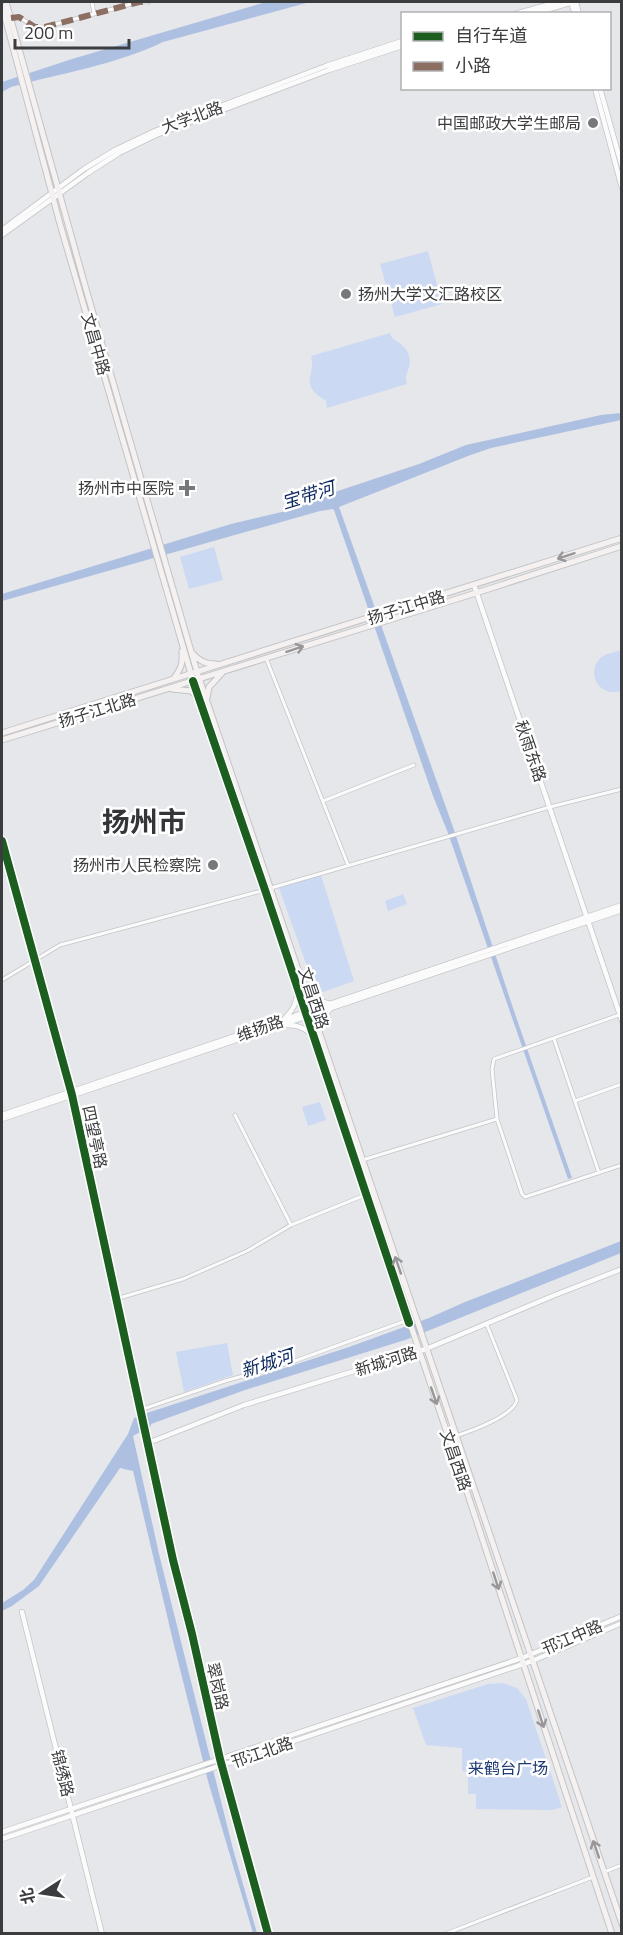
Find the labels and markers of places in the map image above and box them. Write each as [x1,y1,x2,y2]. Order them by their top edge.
place label: 中国邮政大学生邮局 [437,111,581,135]
marker: 中国邮政大学生邮局 [586,116,600,130]
place label: 扬州大学文汇路校区 [358,282,502,306]
marker: 扬州大学文汇路校区 [339,287,353,301]
place label: 扬州市中医院 [78,476,174,500]
marker: 扬州市中医院 [178,479,196,497]
place label: 扬州市人民检察院 [73,853,201,877]
marker: 扬州市人民检察院 [206,858,220,872]

